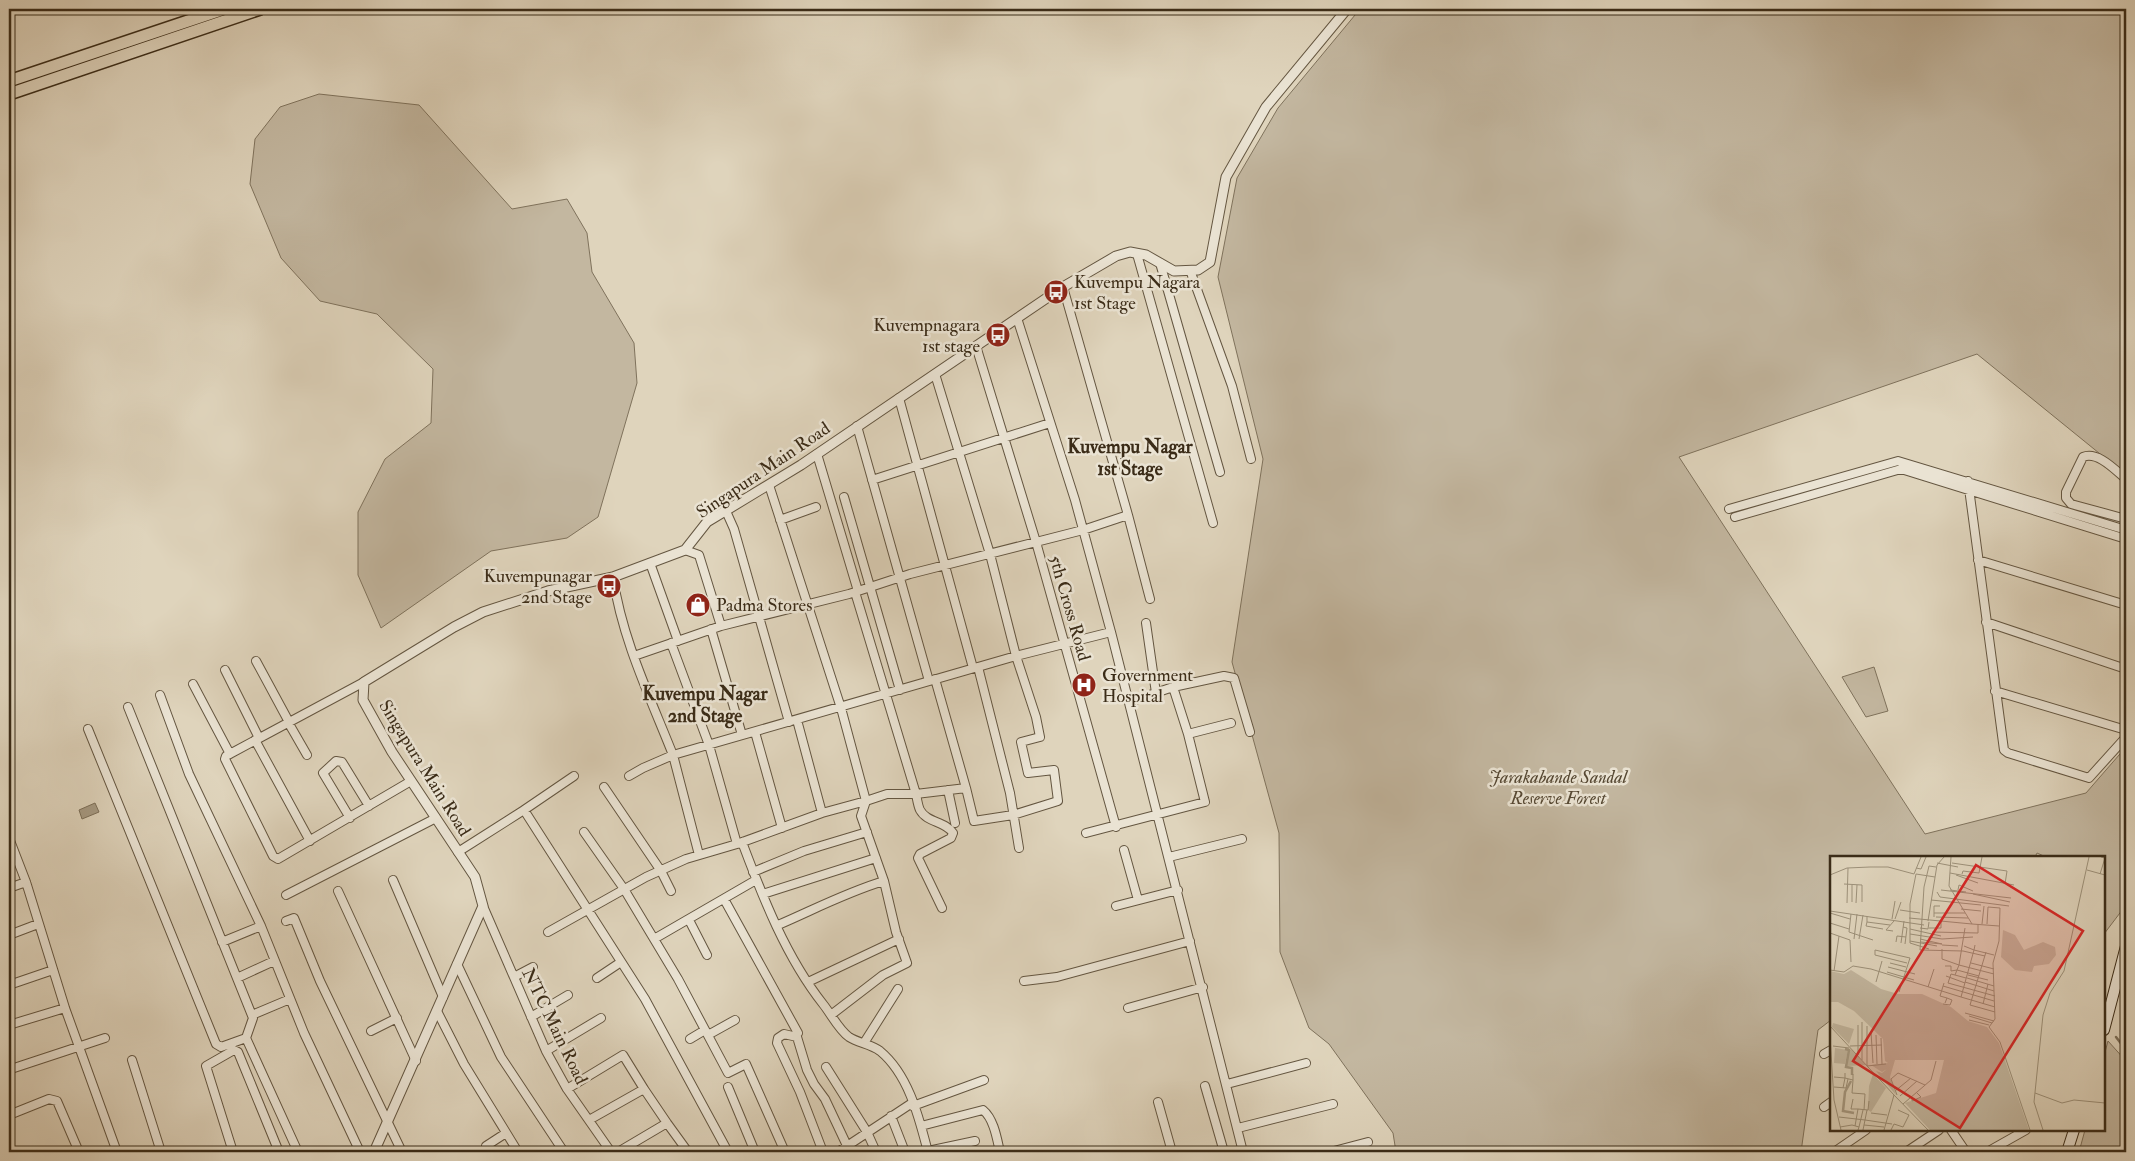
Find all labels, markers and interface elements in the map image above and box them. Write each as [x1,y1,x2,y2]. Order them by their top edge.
place label: Kuvempu Nagara 1st Stage [1074,271,1201,315]
bus stop icon: Kuvempu Nagara 1st Stage [1043,279,1069,305]
place label: Kuvempnagara 1st stage [873,314,981,358]
bus stop icon: Kuvempnagara 1st stage [985,322,1011,348]
street label: Singapura Main Road [692,417,835,524]
district label: Kuvempu Nagar 1st Stage [1067,435,1194,482]
street label: 5th Cross Road [1043,553,1096,664]
place label: Kuvempunagar 2nd Stage [483,565,592,609]
bus stop icon: Kuvempunagar 2nd Stage [596,573,622,599]
shop icon: Padma Stores [685,592,711,618]
place label: Padma Stores [716,594,812,617]
place label: Government Hospital [1102,664,1193,708]
hospital icon: Government Hospital [1071,672,1097,698]
district label: Kuvempu Nagar 2nd Stage [642,682,769,729]
street label: Singapura Main Road [373,696,476,841]
park label: Jarakabande Sandal Reserve Forest [1489,766,1629,810]
inset map [1830,856,2105,1131]
street label: NTC Main Road [516,964,593,1088]

